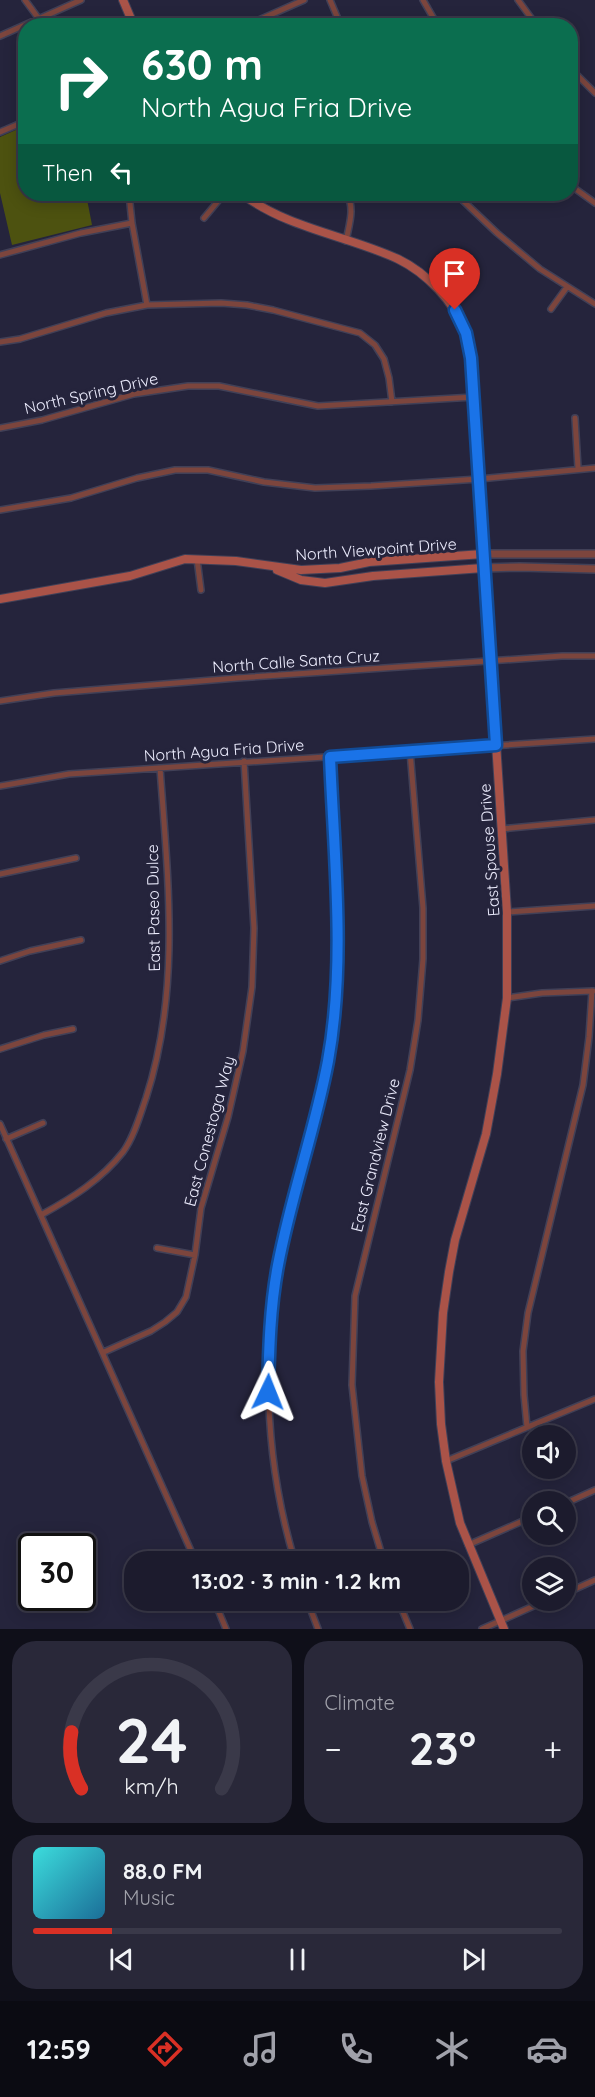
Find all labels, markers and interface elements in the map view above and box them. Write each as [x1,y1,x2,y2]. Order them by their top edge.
text: 630 m [141,38,263,91]
icon: right [42,42,120,120]
text: North Agua Fria Drive [141,90,412,124]
icon: left [105,156,138,189]
text: Then [42,159,93,187]
pin [429,248,480,310]
icon: arrive [438,257,471,290]
street label: North Spring Drive [22,368,160,418]
street label: North Viewpoint Drive [295,533,457,565]
street label: North Calle Santa Cruz [212,645,380,677]
street label: North Agua Fria Drive [143,734,305,766]
street label: East Spouse Drive [474,783,504,917]
street label: East Paseo Dulce [142,844,164,972]
street label: East Conestoga Way [179,1054,239,1208]
street label: East Grandview Drive [346,1076,404,1234]
position arrow [236,1360,300,1424]
map controls [522,1425,576,1611]
button: sound [522,1425,576,1479]
button: search [522,1491,576,1545]
speed limit sign: 30 [18,1533,96,1611]
button: layers [522,1557,576,1611]
text: 13:02 · 3 min · 1.2 km [192,1567,401,1595]
text: Climate [325,1690,395,1715]
text: 24 [116,1701,188,1779]
text: 23° [409,1720,476,1776]
text: − [325,1728,342,1769]
text: + [543,1728,562,1769]
text: km/h [125,1773,179,1799]
text: 88.0 FM [123,1857,203,1885]
text: Music [123,1885,175,1910]
icon: previous [105,1943,138,1976]
icon: pause [281,1943,314,1976]
icon: next [457,1943,490,1976]
icon: directions [144,2028,186,2070]
icon: music [240,2028,282,2070]
icon: phone [335,2028,377,2070]
icon: climate [431,2028,473,2070]
icon: car [526,2028,568,2070]
text: 12:59 [27,2032,91,2066]

